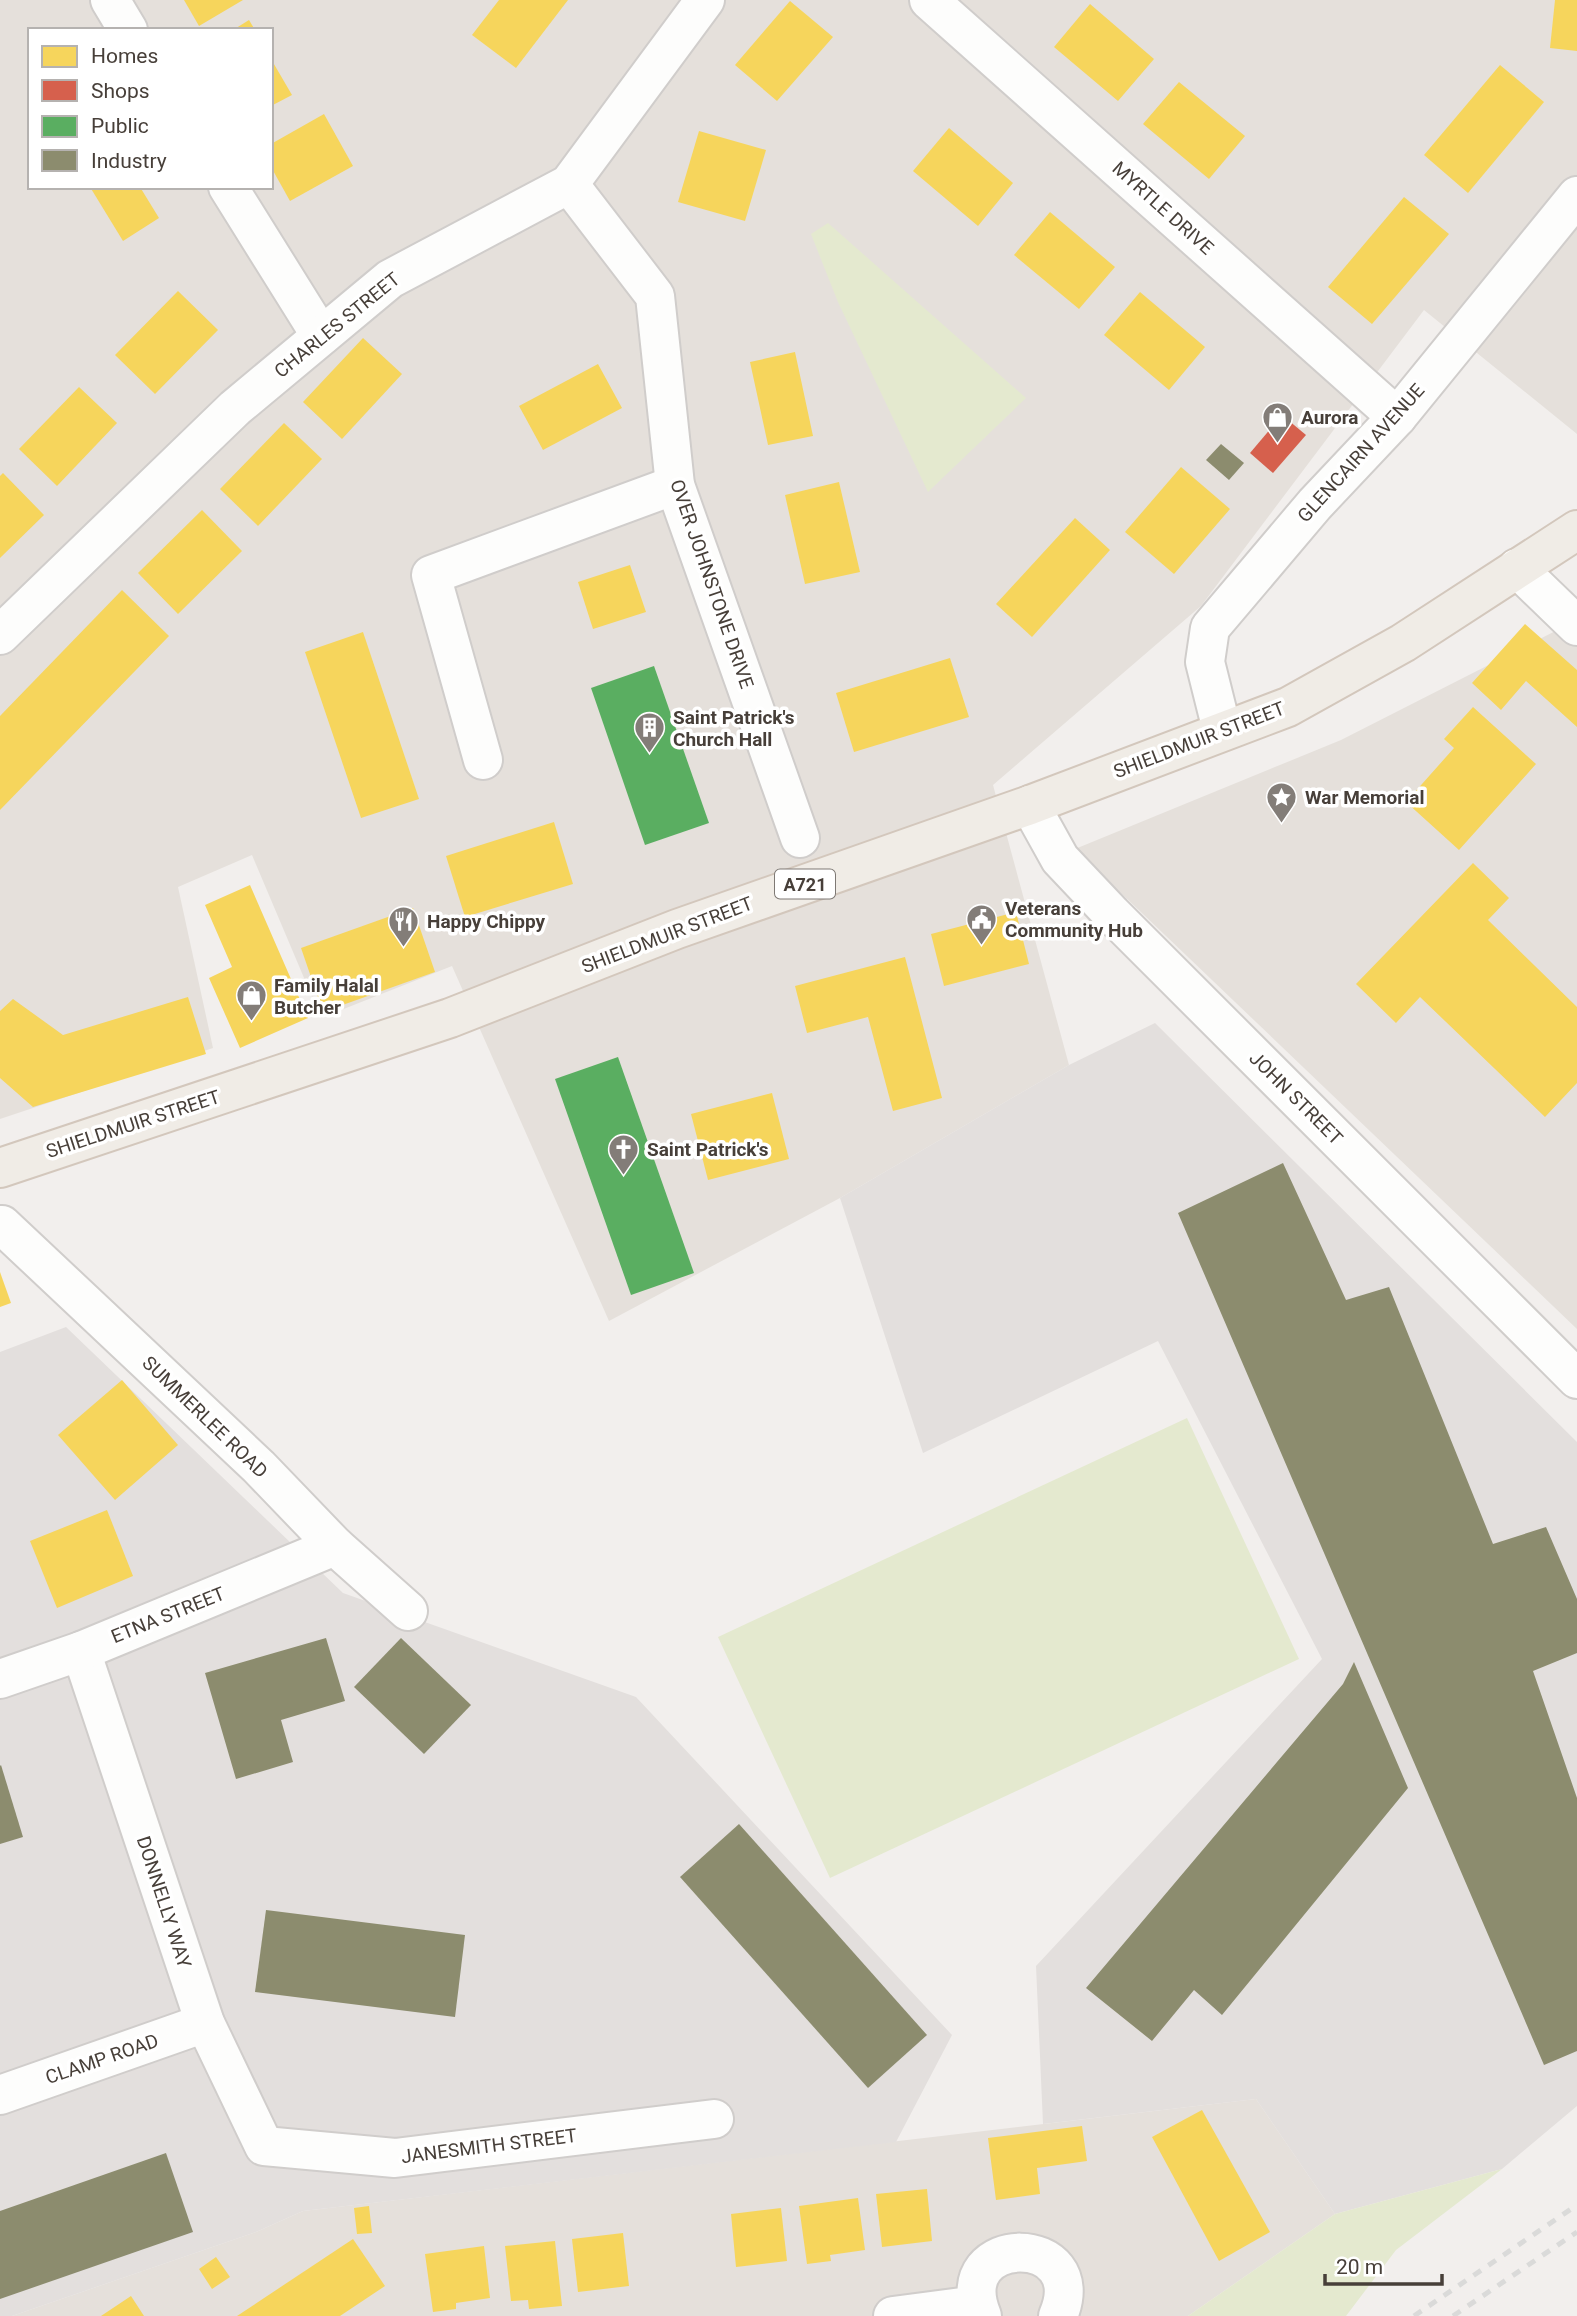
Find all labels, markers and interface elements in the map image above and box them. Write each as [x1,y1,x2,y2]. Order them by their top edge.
legend [28,28,273,189]
text: Homes [91,44,158,68]
text: Shops [91,79,150,103]
text: Public [91,114,149,138]
text: Industry [91,149,167,173]
street label: MYRTLE DRIVE [1108,157,1218,260]
street label: CHARLES STREET [270,267,404,383]
street label: GLENCAIRN AVENUE [1293,379,1429,527]
shop icon: Aurora [1261,400,1295,444]
place label: Aurora [1301,406,1359,429]
street label: OVER JOHNSTONE DRIVE [665,476,759,692]
street label: SHIELDMUIR STREET [1110,697,1288,783]
place label: Saint Patrick's Church Hall [673,706,795,751]
building icon: Saint Patrick's Church Hall [633,711,667,755]
place icon: War Memorial [1265,780,1299,824]
place label: War Memorial [1305,786,1424,809]
road number: A721 [775,870,835,898]
street label: SHIELDMUIR STREET [578,892,756,978]
place label: Veterans Community Hub [1005,897,1143,942]
public building icon: Veterans Community Hub [965,902,999,946]
restaurant icon: Happy Chippy [387,904,421,948]
place label: Happy Chippy [427,910,546,933]
place label: Family Halal Butcher [274,974,379,1019]
shop icon: Family Halal Butcher [234,979,268,1023]
street label: JOHN STREET [1244,1046,1348,1150]
street label: SHIELDMUIR STREET [43,1085,223,1163]
church icon: Saint Patrick's [607,1132,641,1176]
place label: Saint Patrick's [647,1138,769,1161]
street label: SUMMERLEE ROAD [138,1351,272,1483]
street label: ETNA STREET [108,1582,228,1648]
street label: DONNELLY WAY [132,1833,196,1971]
street label: CLAMP ROAD [43,2029,161,2089]
street label: JANESMITH STREET [400,2124,578,2168]
scale bar [1325,2242,1442,2286]
text: 20 m [1336,2255,1383,2279]

